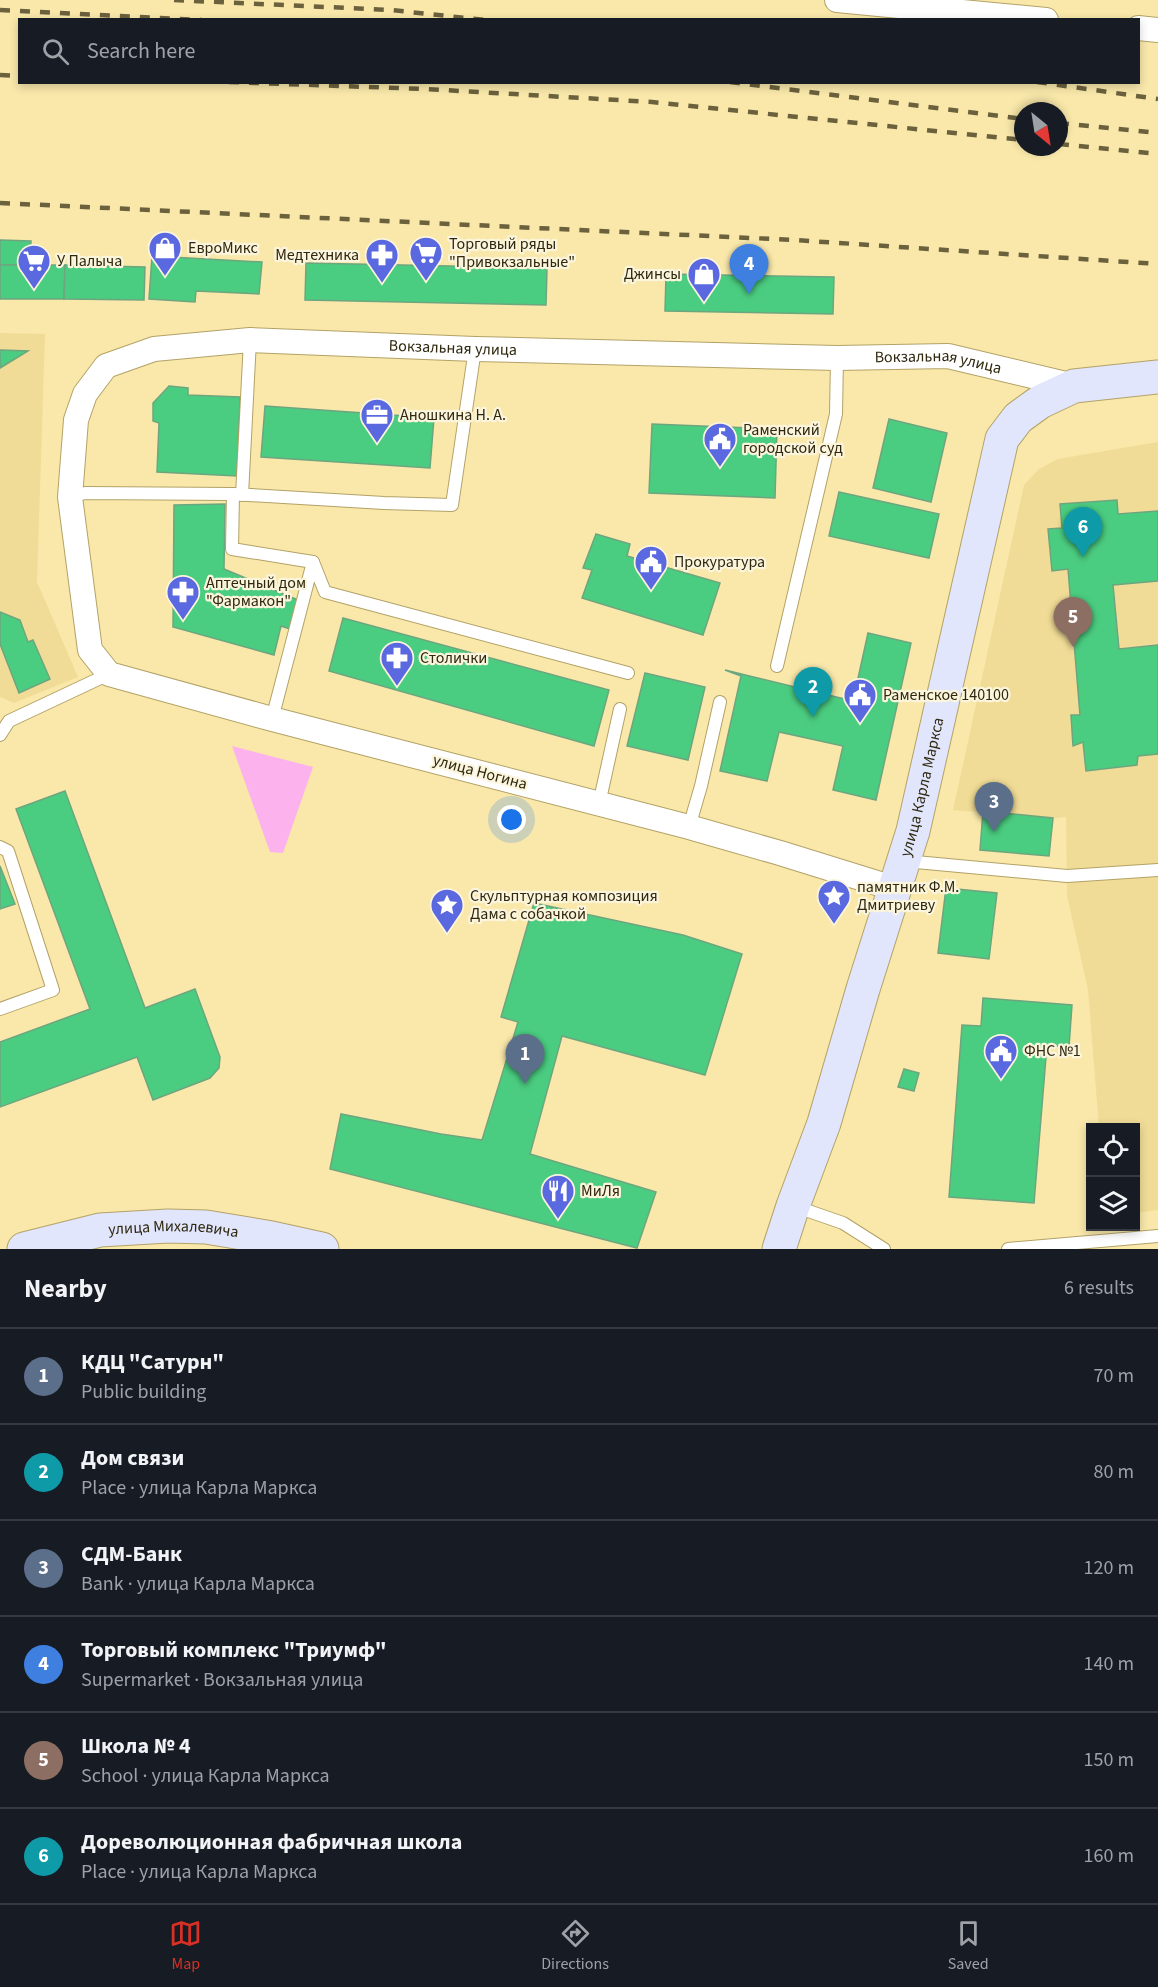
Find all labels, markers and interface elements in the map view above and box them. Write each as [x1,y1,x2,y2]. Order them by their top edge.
search box [18,18,1140,84]
icon: search [39,35,72,68]
text: Search here [87,35,195,67]
north arrow [1014,102,1068,156]
shop icon: ЕвроМикс [147,230,183,277]
place label: Торговый ряды "Привокзальные" [449,233,575,273]
supermarket icon: Торговый ряды "Привокзальные" [408,235,444,282]
place label: ЕвроМикс [188,237,258,259]
pharmacy icon: Медтехника [364,237,400,284]
supermarket icon: У Палыча [16,243,52,290]
place label: Медтехника [275,244,359,266]
pin: 4 [730,244,768,294]
place label: У Палыча [57,250,122,272]
shop icon: Джинсы [686,256,722,303]
place label: Джинсы [624,263,681,285]
street label: Вокзальная улица [388,335,517,361]
street label: Вокзальная улица [874,345,1004,379]
office icon: Аношкина Н. А. [359,397,395,444]
place label: Аношкина Н. А. [400,404,506,426]
place label: Раменский городской суд [743,419,843,459]
public building icon: Раменский городской суд [702,421,738,468]
pin: 6 [1064,508,1102,557]
public building icon: Прокуратура [633,544,669,591]
place label: Прокуратура [674,551,765,573]
place label: Аптечный дом "Фармакон" [206,572,306,612]
pharmacy icon: Аптечный дом "Фармакон" [165,574,201,621]
pin: 5 [1054,598,1092,647]
pharmacy icon: Столички [379,640,415,687]
place label: Столички [420,647,487,669]
pin: 2 [794,668,832,717]
public building icon: Раменское 140100 [842,677,878,724]
place label: Раменское 140100 [883,684,1009,706]
street label: улица Карла Маркса [895,715,949,860]
street label: улица Ногина [430,749,530,795]
pin: 3 [974,782,1014,832]
your location [497,805,526,834]
place label: памятник Ф.М. Дмитриеву [857,876,959,916]
place icon: памятник Ф.М. Дмитриеву [816,878,852,925]
place label: Скульптурная композиция Дама с собачкой [470,885,658,925]
place icon: Скульптурная композиция Дама с собачкой [429,887,465,934]
public building icon: ФНС №1 [983,1033,1019,1080]
pin: 1 [506,1034,544,1084]
place label: ФНС №1 [1024,1040,1081,1062]
map controls [1086,1123,1140,1231]
button: locate [1086,1123,1140,1177]
restaurant icon: МиЛя [540,1173,576,1220]
button: layers [1086,1177,1140,1231]
place label: МиЛя [581,1180,620,1202]
street label: улица Михалевича [108,1215,240,1243]
text: Nearby [24,1270,107,1307]
text: 6 results [1064,1274,1134,1302]
text: КДЦ "Сатурн" [81,1346,224,1378]
text: 1 [38,1362,49,1390]
text: 70 m [1094,1362,1134,1390]
text: Public building [81,1378,206,1406]
text: Дом связи [81,1442,184,1474]
text: 2 [38,1458,49,1486]
text: 80 m [1094,1458,1134,1486]
text: Place · улица Карла Маркса [81,1474,317,1502]
text: СДМ-Банк [81,1538,182,1570]
text: 3 [38,1554,49,1582]
text: 120 m [1084,1554,1134,1582]
text: Bank · улица Карла Маркса [81,1570,315,1598]
text: Торговый комплекс "Триумф" [81,1634,387,1666]
text: 4 [38,1650,49,1678]
text: 140 m [1084,1650,1134,1678]
text: Supermarket · Вокзальная улица [81,1666,363,1694]
text: Школа № 4 [81,1730,191,1762]
text: 5 [38,1746,49,1774]
text: 150 m [1084,1746,1134,1774]
text: School · улица Карла Маркса [81,1762,330,1790]
text: Дореволюционная фабричная школа [81,1826,462,1858]
text: 6 [38,1842,49,1870]
text: 160 m [1084,1842,1134,1870]
text: Place · улица Карла Маркса [81,1858,317,1886]
tab: Map [169,1917,202,1975]
tab: Directions [541,1917,609,1975]
tab: Saved [948,1917,989,1975]

